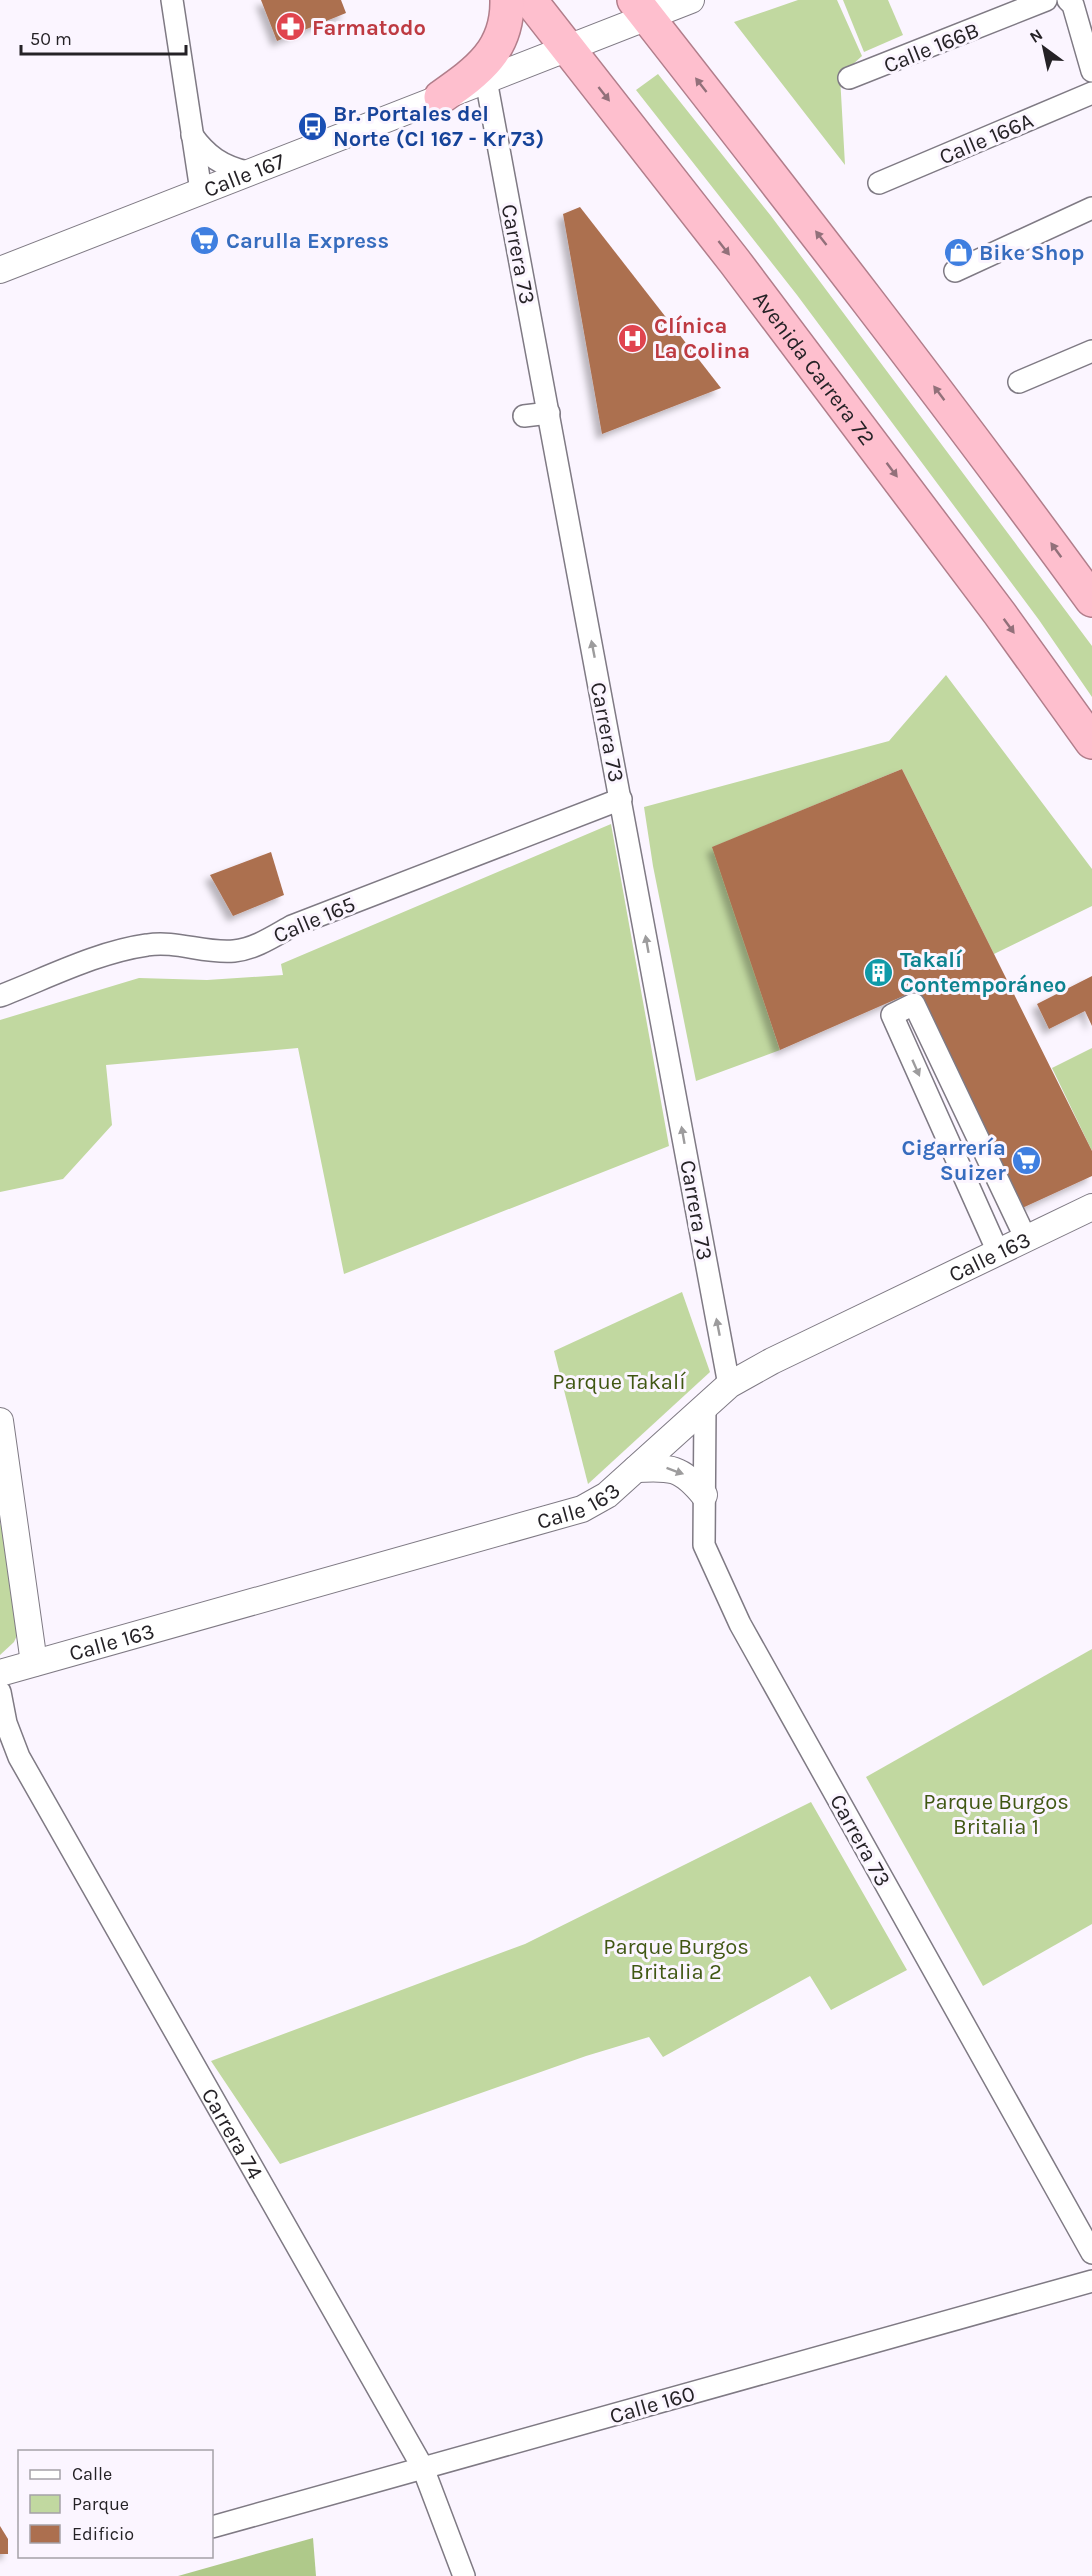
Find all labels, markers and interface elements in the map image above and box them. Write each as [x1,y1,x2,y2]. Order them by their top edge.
pharmacy icon: Farmatodo [275,11,307,43]
place label: Farmatodo [312,15,426,41]
street label: Calle 166B [880,17,983,79]
scale bar [21,18,186,56]
north arrow [1014,18,1074,78]
text: N [1026,25,1046,47]
text: 50 m [30,28,72,50]
one-way arrow [694,77,707,93]
one-way arrow [597,86,610,102]
place label: Br. Portales del Norte (Cl 167 - Kr 73) [333,101,544,152]
street label: Calle 166A [935,107,1038,170]
bus stop icon: Br. Portales del Norte (Cl 167 - Kr 73) [296,110,328,142]
street label: Calle 167 [200,148,289,203]
street label: Carrera 73 [496,202,540,306]
supermarket icon: Carulla Express [189,224,221,256]
place label: Carulla Express [226,228,389,254]
one-way arrow [815,230,828,246]
shop icon: Bike Shop [942,236,974,268]
one-way arrow [717,240,729,255]
place label: Bike Shop [979,240,1084,266]
street label: Avenida Carrera 72 [747,286,880,450]
place label: Clínica La Colina [654,313,750,364]
hospital icon: Clínica La Colina [617,322,649,354]
one-way arrow [933,386,945,402]
one-way arrow [886,462,899,478]
one-way arrow [1050,542,1062,558]
one-way arrow [1003,618,1015,634]
one-way arrow [588,639,597,658]
street label: Carrera 73 [585,680,629,784]
street label: Calle 165 [269,891,359,949]
one-way arrow [642,934,651,953]
place label: Takalí Contemporáneo [900,947,1067,998]
building icon: Takalí Contemporáneo [863,956,895,988]
one-way arrow [911,1060,921,1078]
one-way arrow [678,1126,687,1145]
place label: Cigarrería Suizer [902,1135,1006,1186]
supermarket icon: Cigarrería Suizer [1011,1144,1043,1176]
street label: Carrera 73 [674,1158,718,1262]
street label: Calle 163 [945,1227,1035,1288]
one-way arrow [713,1317,722,1336]
park label: Parque Takalí [552,1369,686,1395]
one-way arrow [666,1466,684,1476]
street label: Calle 163 [534,1478,626,1535]
street label: Calle 163 [66,1618,158,1667]
park label: Parque Burgos Britalia 1 [923,1789,1069,1840]
street label: Carrera 73 [824,1790,896,1891]
park label: Parque Burgos Britalia 2 [603,1934,749,1985]
street label: Carrera 74 [196,2084,268,2184]
street label: Calle 160 [607,2380,698,2429]
legend [18,2450,213,2558]
text: Calle [72,2463,112,2485]
text: Parque [72,2493,129,2515]
text: Edificio [72,2523,134,2545]

